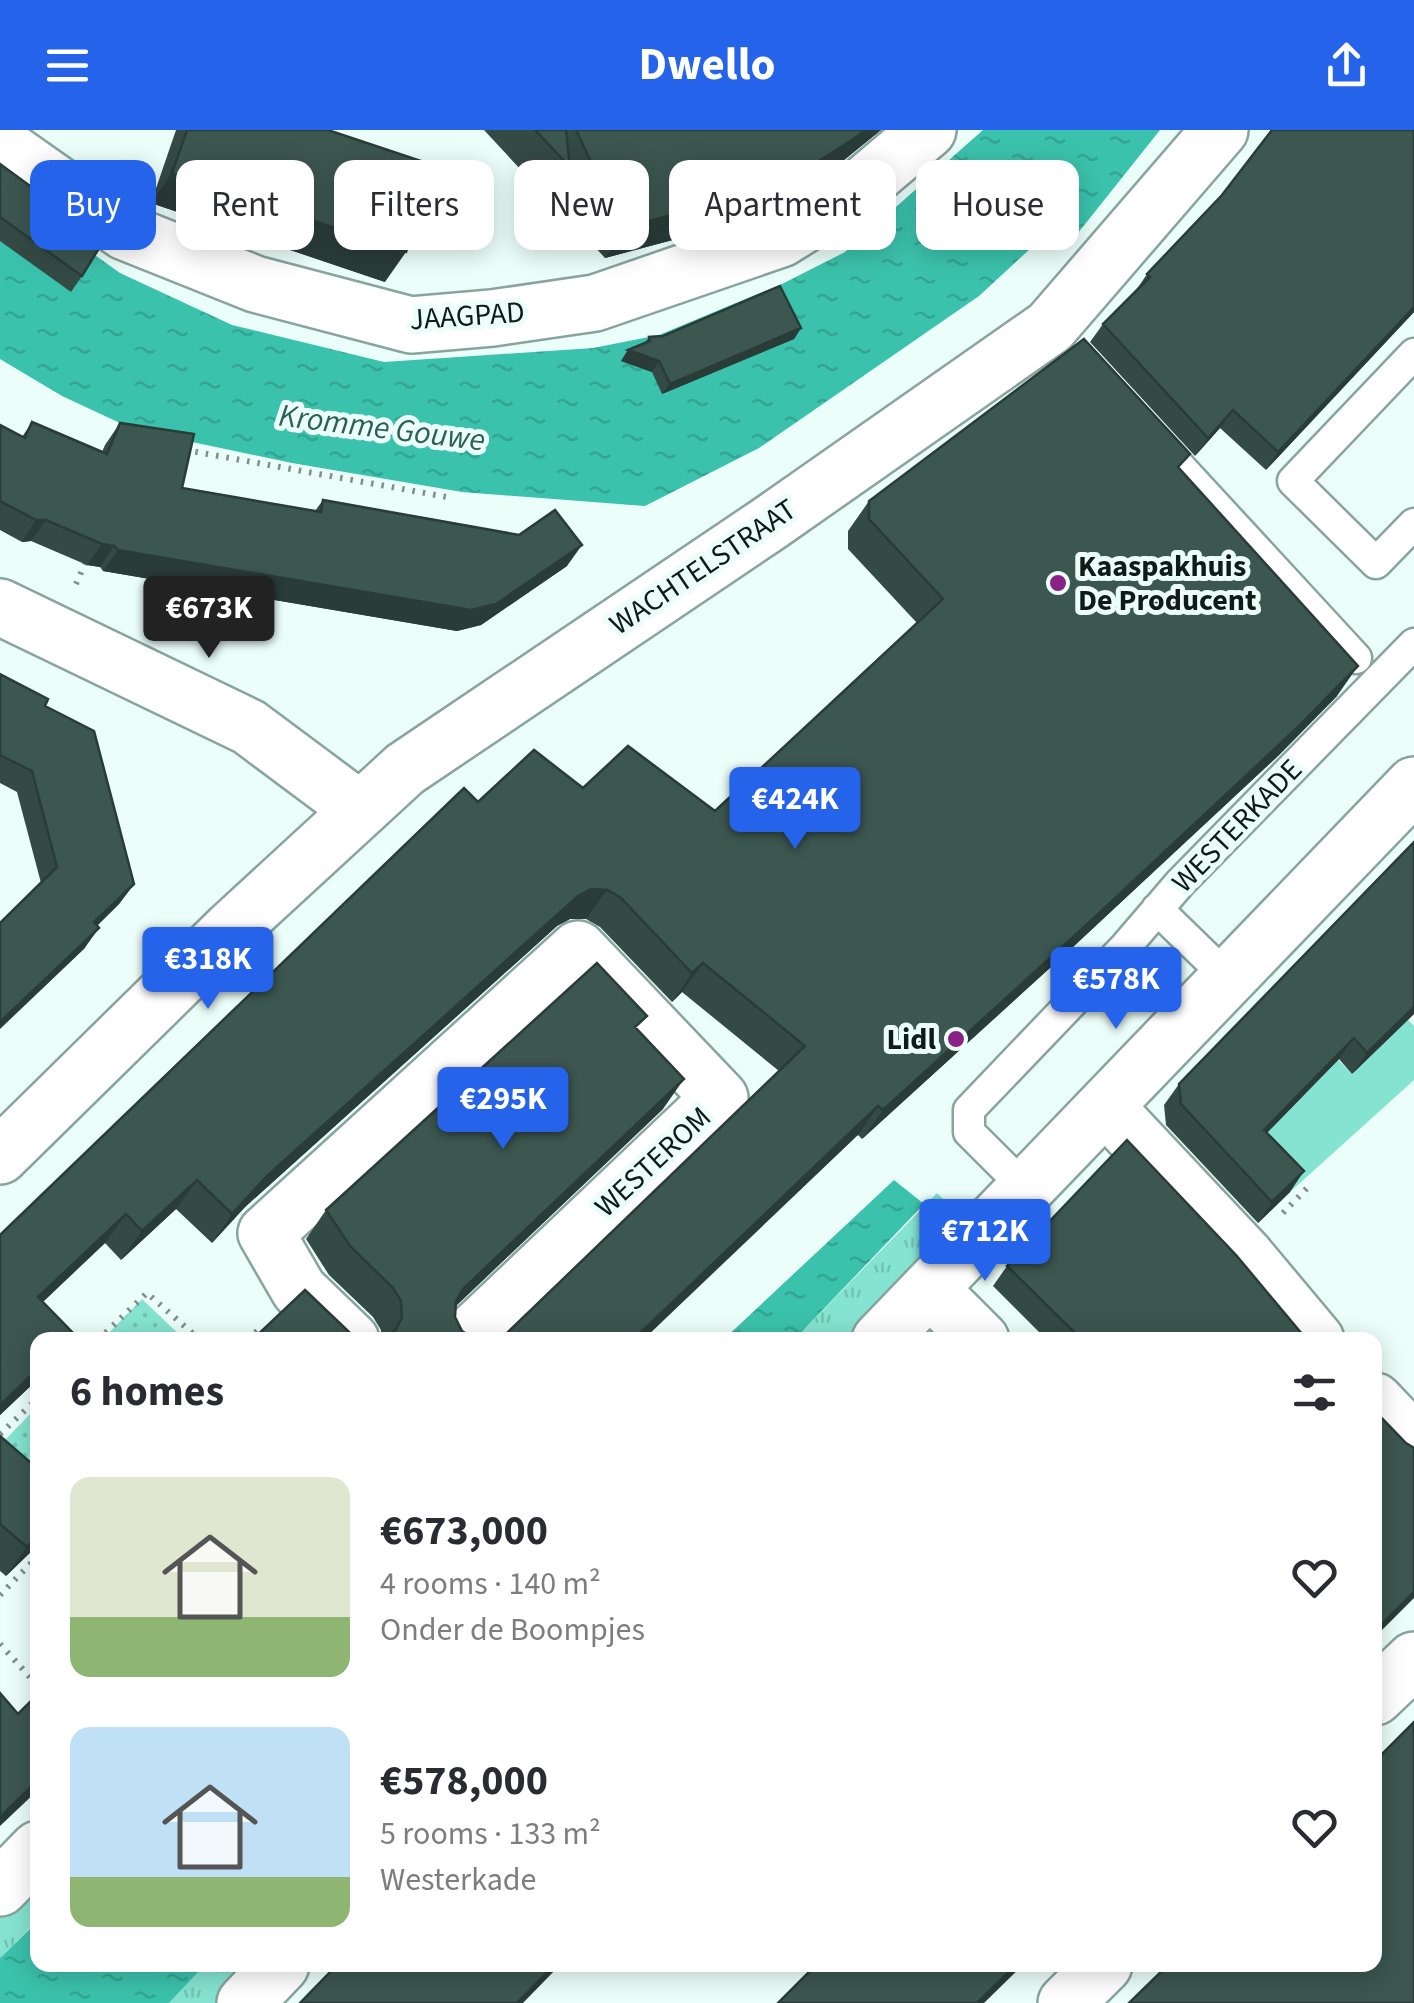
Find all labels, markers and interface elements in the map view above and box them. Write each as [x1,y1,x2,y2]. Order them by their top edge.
text: Dwello [638,33,776,97]
icon: menu [40,38,95,93]
icon: share [1319,38,1374,93]
chip: Buy [30,160,156,250]
chip: Rent [176,160,314,250]
chip: Filters [334,160,494,250]
chip: New [514,160,649,250]
chip: Apartment [669,160,896,250]
chip: House [916,160,1079,250]
street label: JAAGPAD [408,291,526,341]
water label: Kromme Gouwe [276,393,488,463]
street label: WACHTELSTRAAT [601,488,805,646]
place label: Kaaspakhuis De Producent [1078,545,1257,622]
marker: Kaaspakhuis De Producent [1047,572,1069,594]
pin: €673K [139,576,279,661]
text: €673K [165,585,253,631]
street label: WESTERKADE [1162,749,1312,903]
pin: €424K [725,767,865,852]
text: €424K [751,776,839,822]
pin: €318K [138,927,278,1012]
text: €318K [164,936,252,982]
pin: €578K [1046,947,1186,1032]
text: €578K [1072,956,1160,1002]
place label: Lidl [886,1018,936,1061]
marker: Lidl [945,1028,967,1050]
pin: €295K [433,1067,573,1152]
text: €295K [459,1076,547,1122]
street label: WESTEROM [585,1097,721,1227]
pin: €712K [915,1199,1055,1284]
text: €712K [941,1208,1029,1254]
text: 6 homes [70,1362,224,1422]
icon: filters [1287,1365,1342,1420]
text: €673,000 [380,1501,548,1561]
icon: home [150,1517,270,1637]
icon: heart [1287,1550,1342,1605]
text: 4 rooms · 140 m² [380,1561,601,1607]
text: Onder de Boompjes [380,1607,645,1653]
text: €578,000 [380,1751,548,1811]
icon: home [150,1767,270,1887]
icon: heart [1287,1800,1342,1855]
text: 5 rooms · 133 m² [380,1811,601,1857]
text: Westerkade [380,1857,536,1903]

